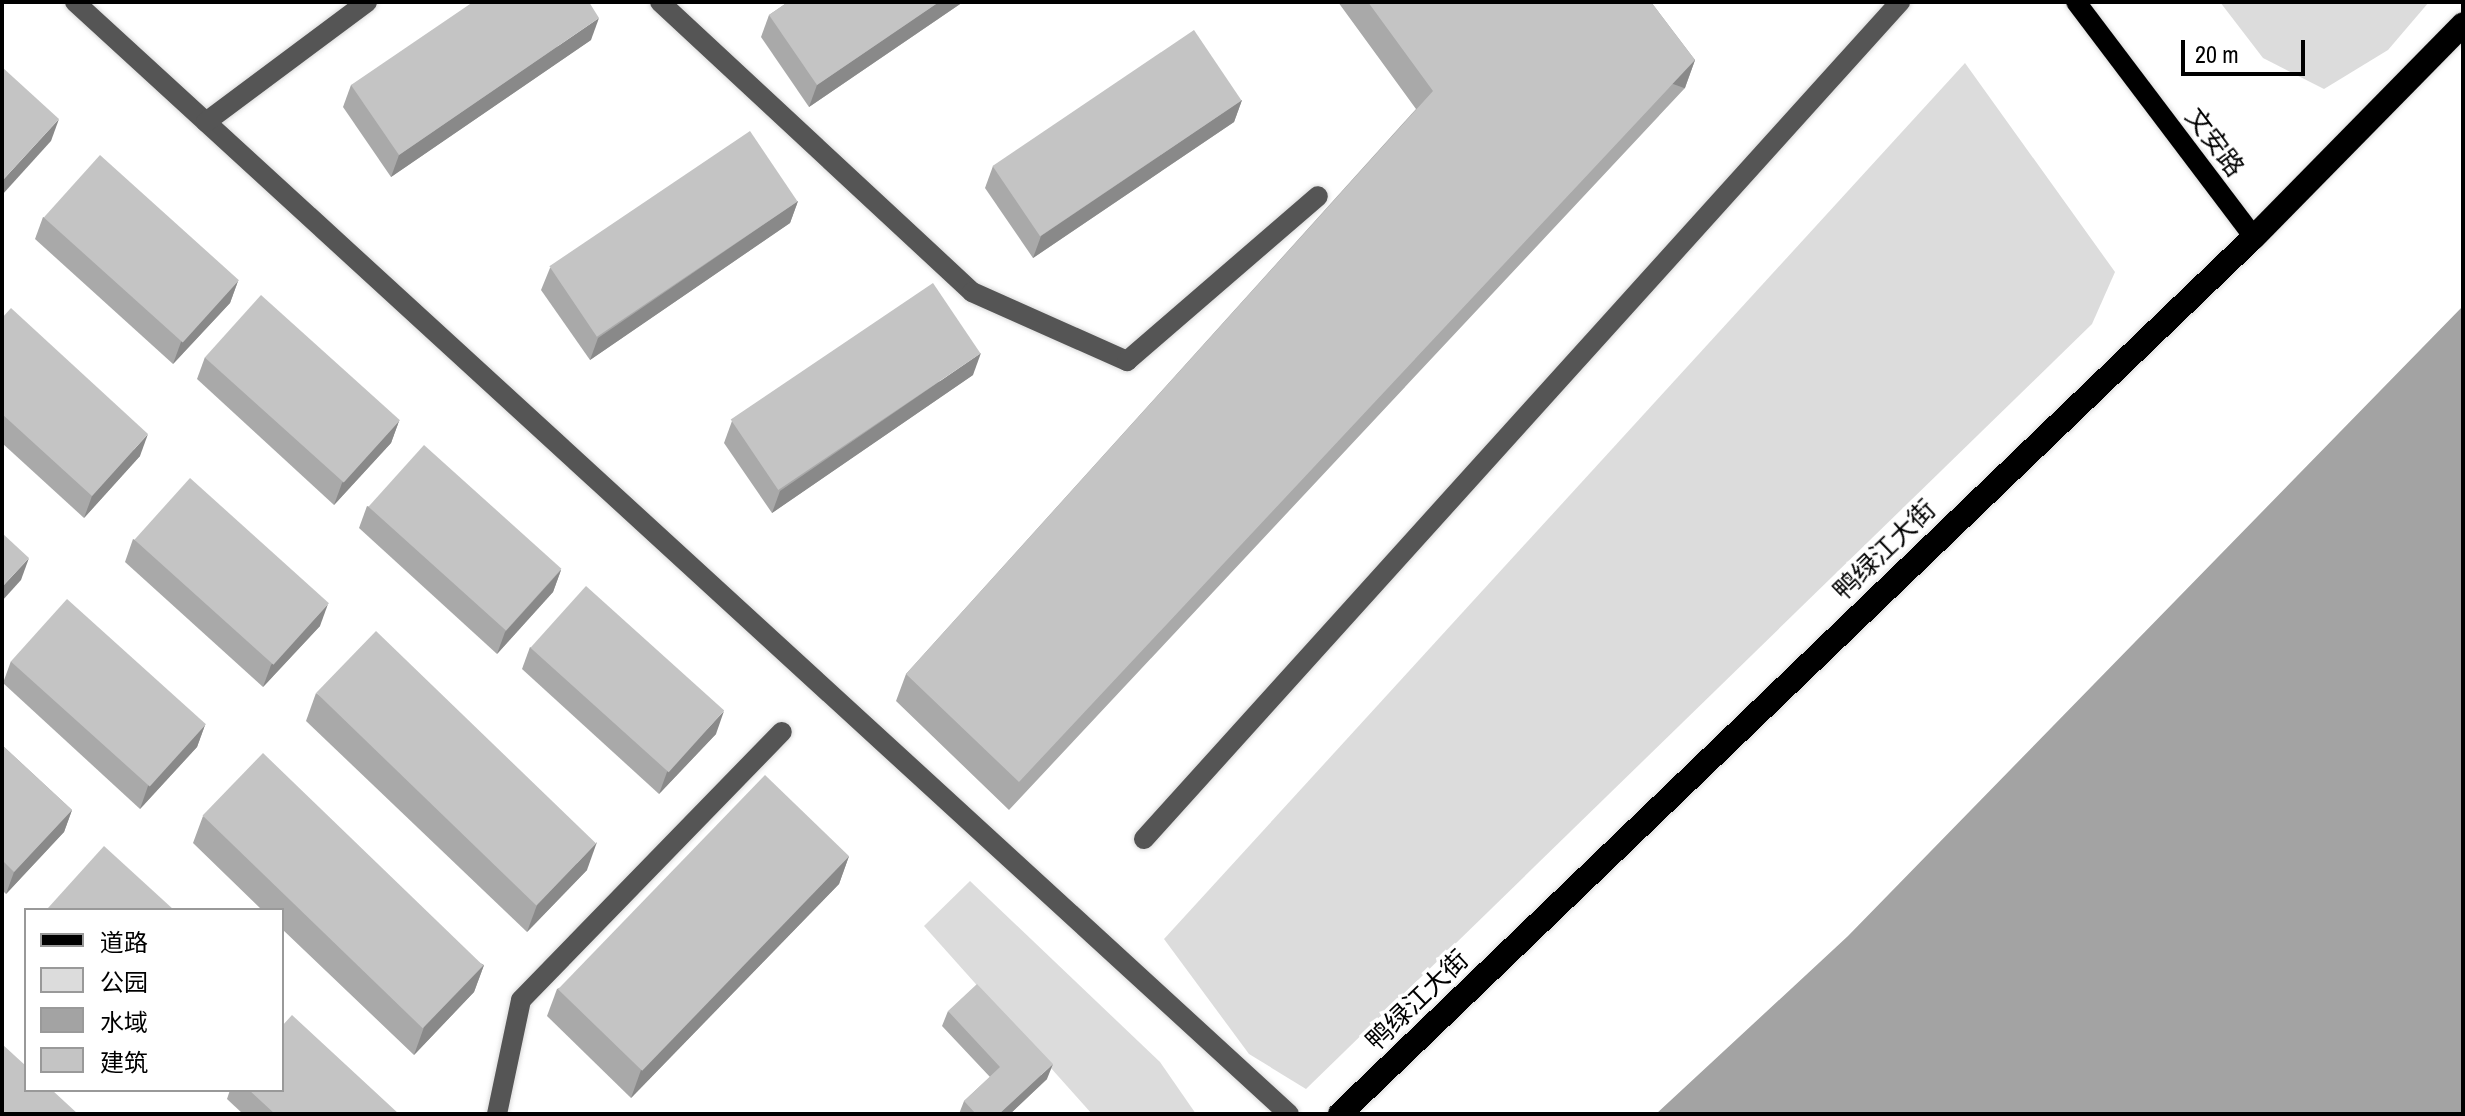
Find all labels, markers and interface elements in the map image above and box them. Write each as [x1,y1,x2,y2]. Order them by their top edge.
scale bar [2185,24,2309,74]
text: 20 m [2195,38,2239,70]
street label: 文安路 [2179,101,2251,183]
street label: 鸭绿江大街 [1826,494,1942,606]
legend [24,908,284,1092]
text: 道路 [100,926,148,958]
street label: 鸭绿江大街 [1359,944,1475,1056]
text: 公园 [100,966,148,998]
text: 水域 [100,1006,148,1038]
text: 建筑 [100,1046,148,1078]

